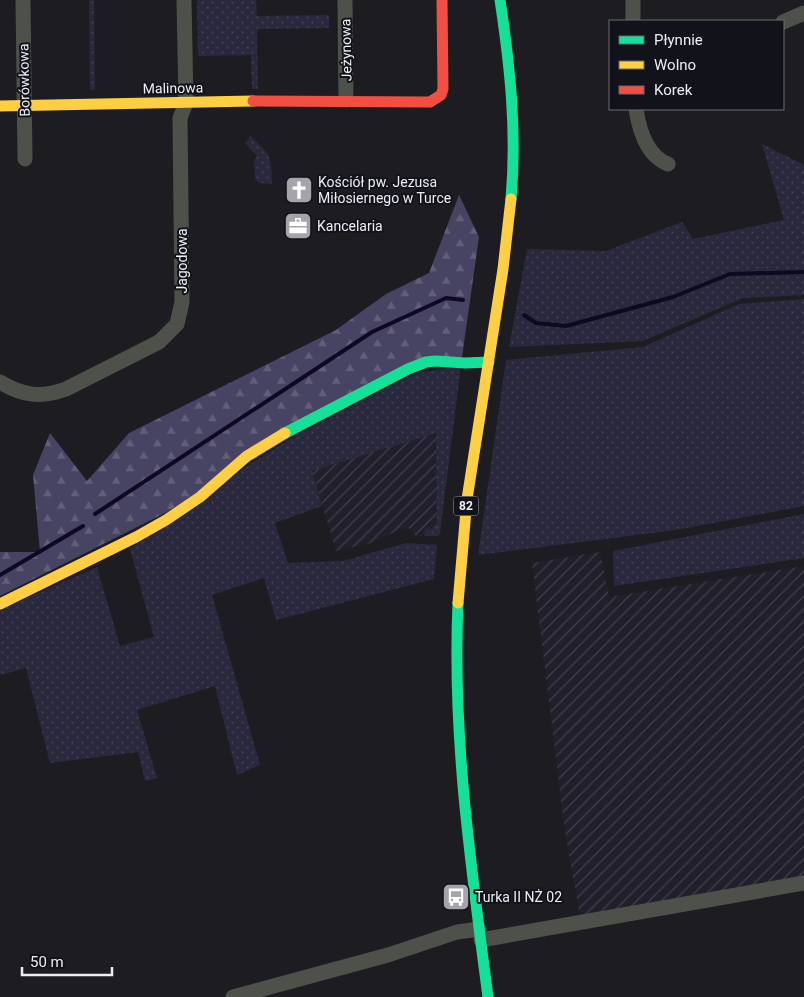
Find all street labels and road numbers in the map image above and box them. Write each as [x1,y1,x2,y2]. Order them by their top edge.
street label: Jeżynowa [337,19,355,81]
street label: Borówkowa [15,43,33,117]
street label: Malinowa [143,79,203,97]
street label: Jagodowa [174,228,190,294]
road number: 82 [454,496,478,516]

